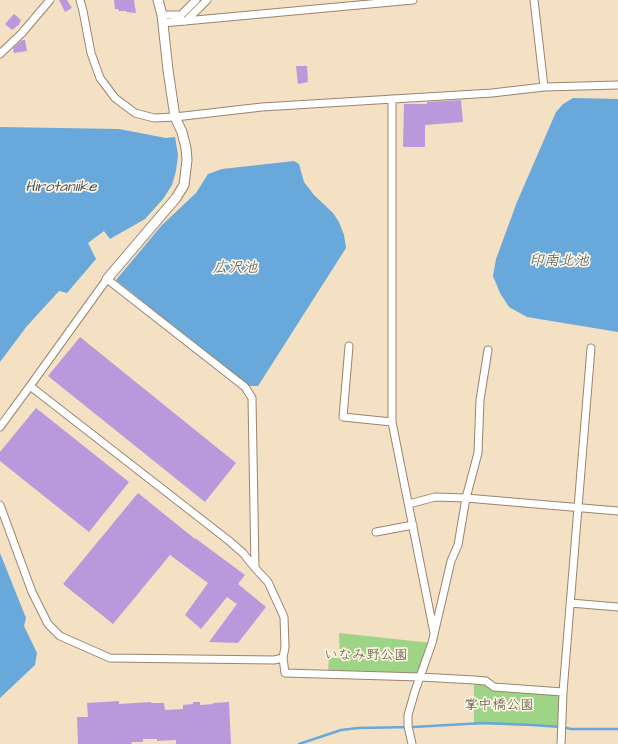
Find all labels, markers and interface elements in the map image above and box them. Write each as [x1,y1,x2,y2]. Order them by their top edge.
water label: Hirotaniike [25,179,97,197]
water label: 印南北池 [529,253,589,271]
water label: 広沢池 [213,260,257,278]
park label: いなみ野公園 [324,648,408,664]
park label: 掌中橋公園 [464,698,534,714]

